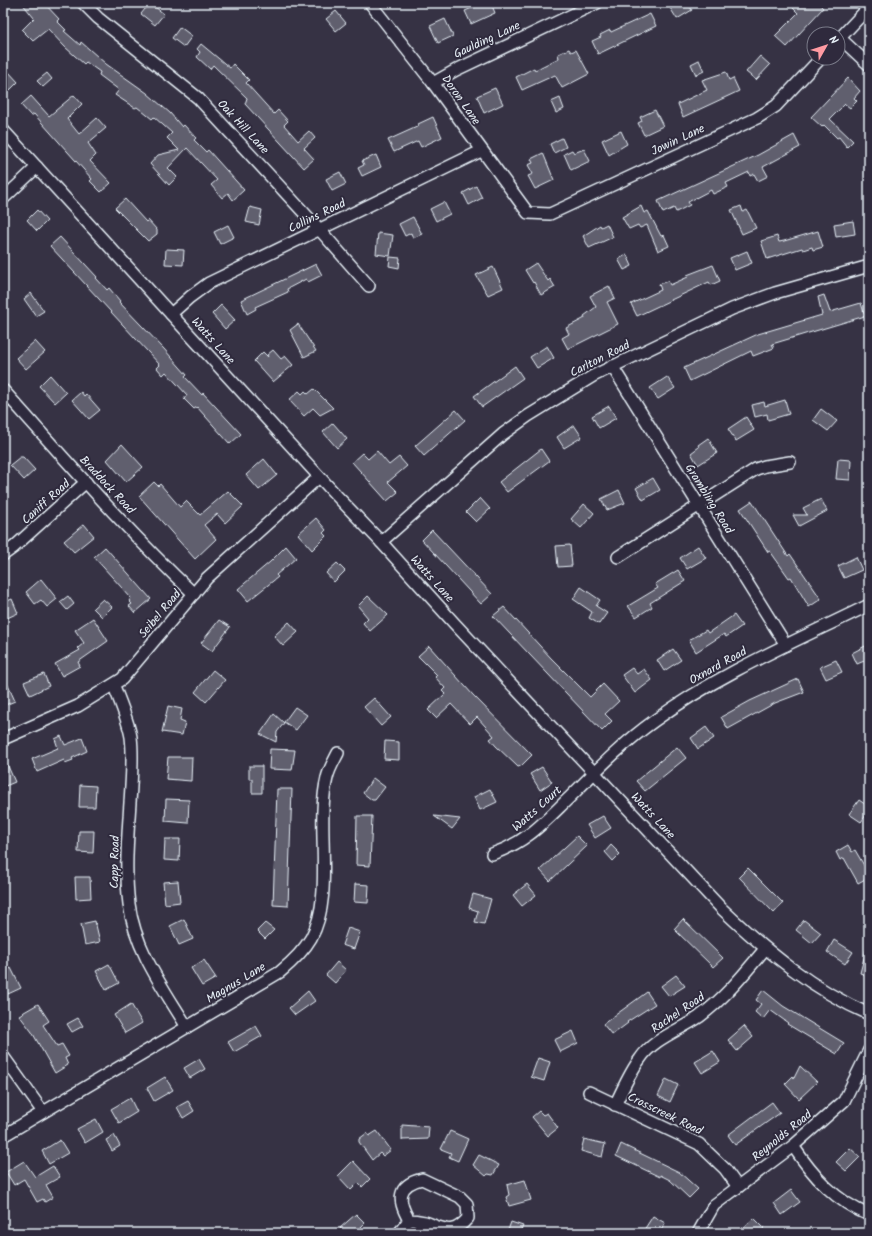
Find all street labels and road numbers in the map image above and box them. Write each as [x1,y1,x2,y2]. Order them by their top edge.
street label: Gaulding Lane [451,16,524,64]
street label: Doron Lane [437,71,486,130]
street label: Oak Hill Lane [213,95,274,159]
street label: Jowin Lane [648,119,708,161]
street label: Collins Road [285,193,350,238]
street label: Watts Lane [186,313,240,369]
street label: Carlton Road [567,335,634,382]
street label: Braddock Road [75,451,140,519]
street label: Grambling Road [680,460,739,539]
street label: Caniff Road [17,474,75,529]
street label: Watts Lane [405,551,459,607]
street label: Seibel Road [134,585,187,642]
street label: Oxnard Road [686,642,751,690]
street label: Watts Court [508,781,566,837]
street label: Watts Lane [626,788,680,844]
street label: Capp Road [105,834,125,889]
street label: Magnus Lane [202,957,270,1008]
street label: Rachel Road [647,987,710,1038]
street label: Crosscreek Road [624,1088,707,1141]
street label: Reynolds Road [748,1105,817,1166]

